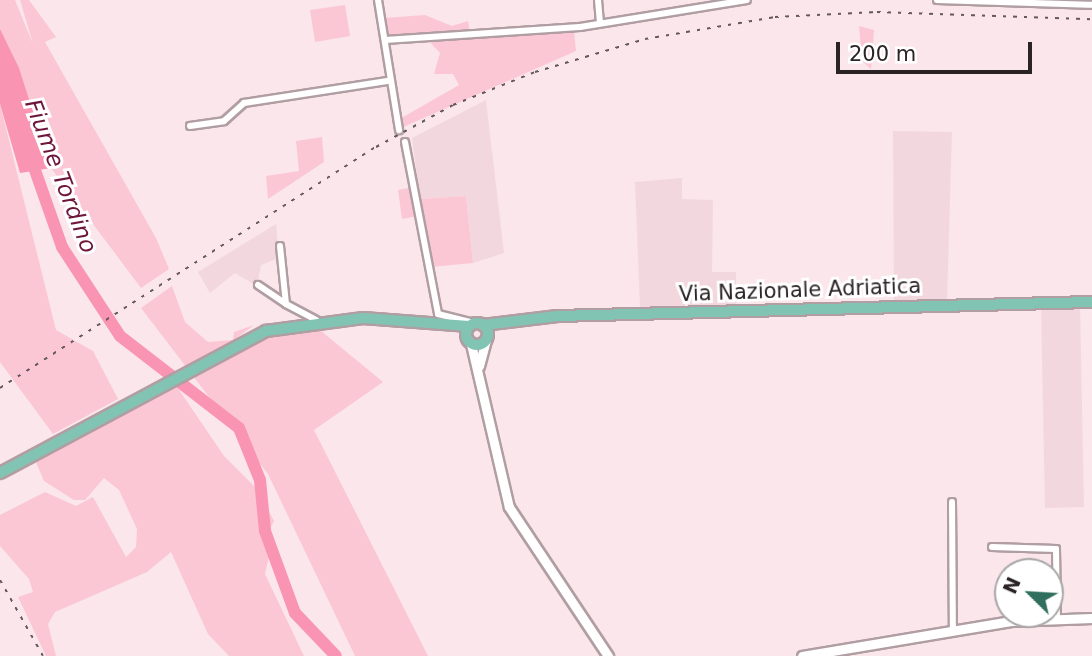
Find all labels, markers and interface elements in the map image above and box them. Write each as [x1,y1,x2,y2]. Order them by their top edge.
scale bar [840,28,1036,72]
text: 200 m [849,42,916,66]
water label: Fiume Tordino [19,95,103,257]
street label: Via Nazionale Adriatica [678,273,922,307]
north arrow [994,558,1064,628]
text: N [998,574,1025,597]

